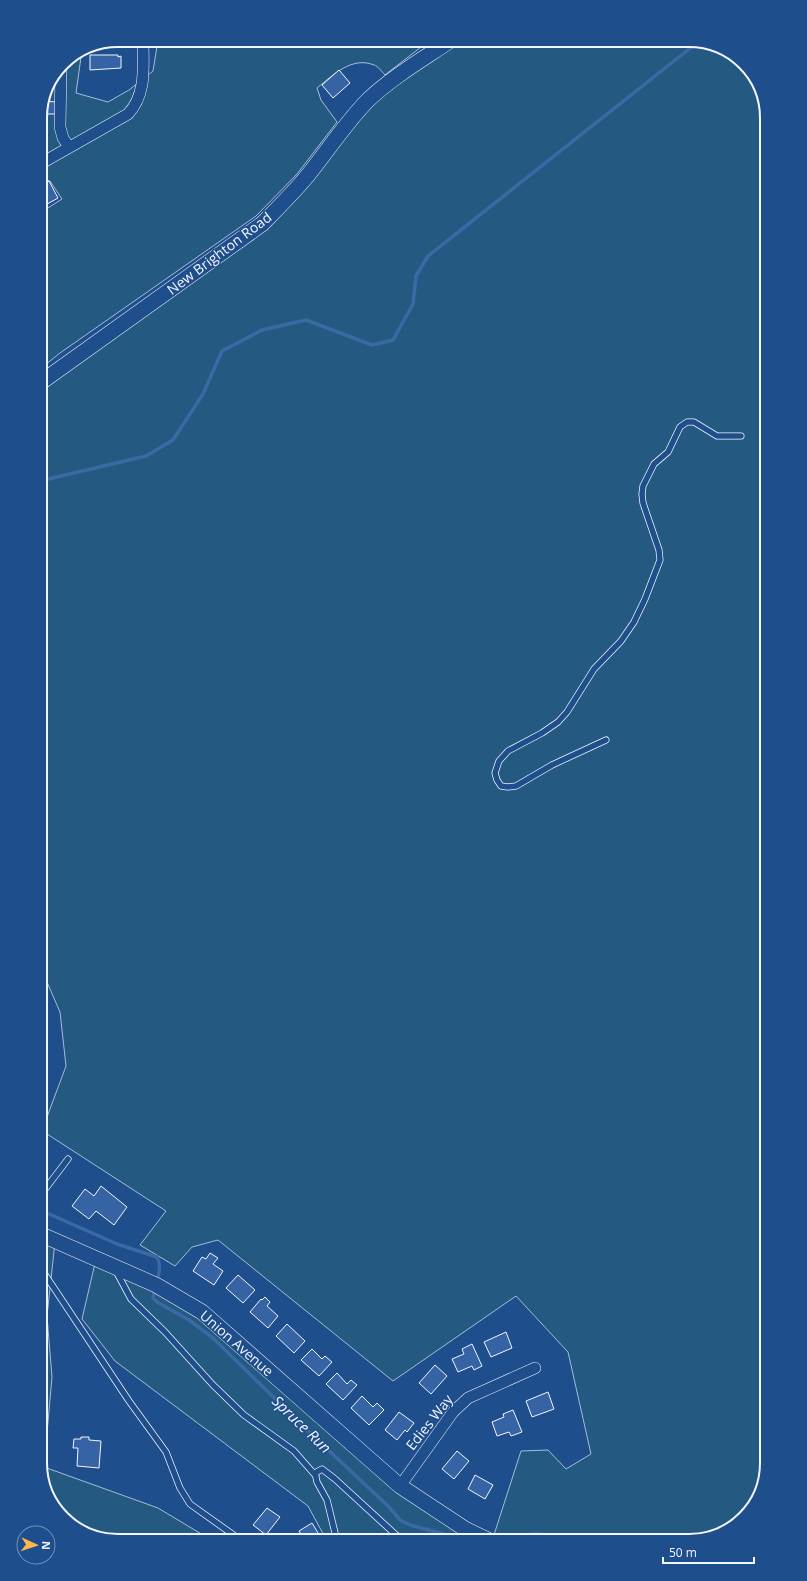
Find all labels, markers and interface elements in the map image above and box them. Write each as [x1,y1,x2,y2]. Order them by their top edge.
street label: New Brighton Road [163,207,275,299]
street label: Union Avenue [196,1306,278,1380]
street label: Edies Way [401,1389,457,1454]
water label: Spruce Run [268,1391,336,1457]
north arrow [16,1525,56,1565]
scale bar [663,1539,754,1565]
text: N [39,1541,54,1550]
text: 50 m [669,1544,697,1561]

